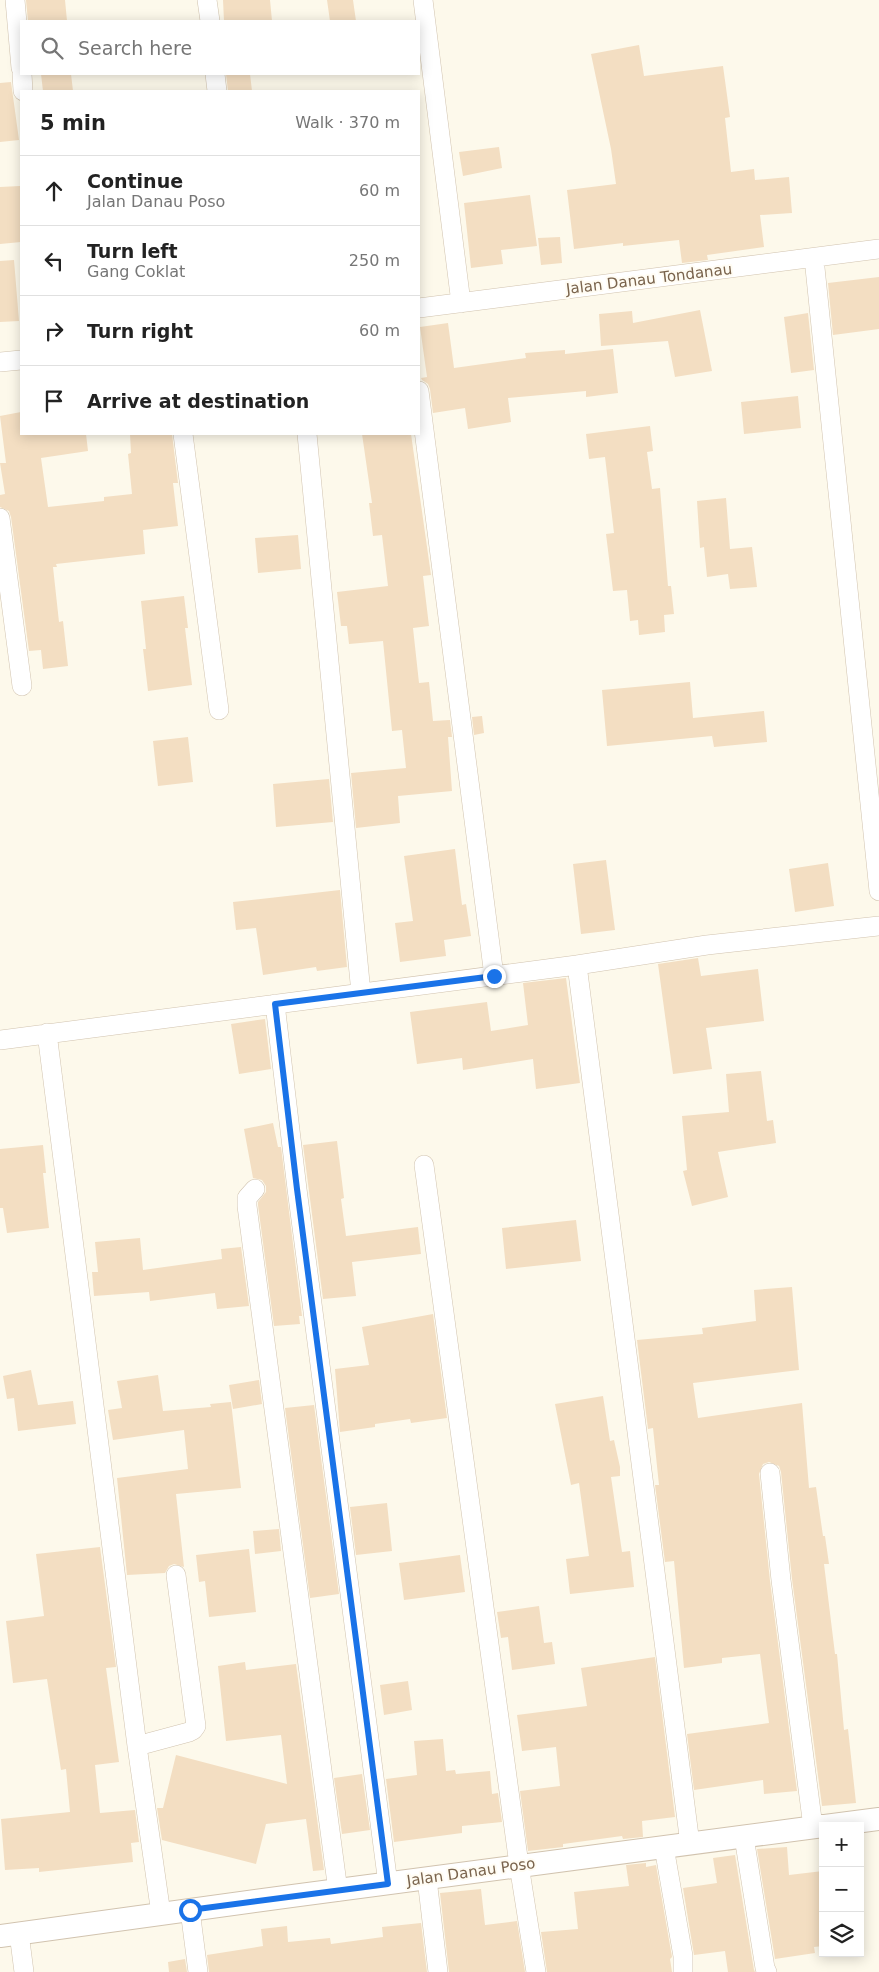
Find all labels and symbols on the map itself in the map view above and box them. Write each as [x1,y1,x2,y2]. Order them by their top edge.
street label: Jalan Danau Tondanau [564,260,733,298]
route end [483,965,506,988]
street label: Jalan Danau Poso [405,1854,536,1890]
route start [179,1899,202,1922]

